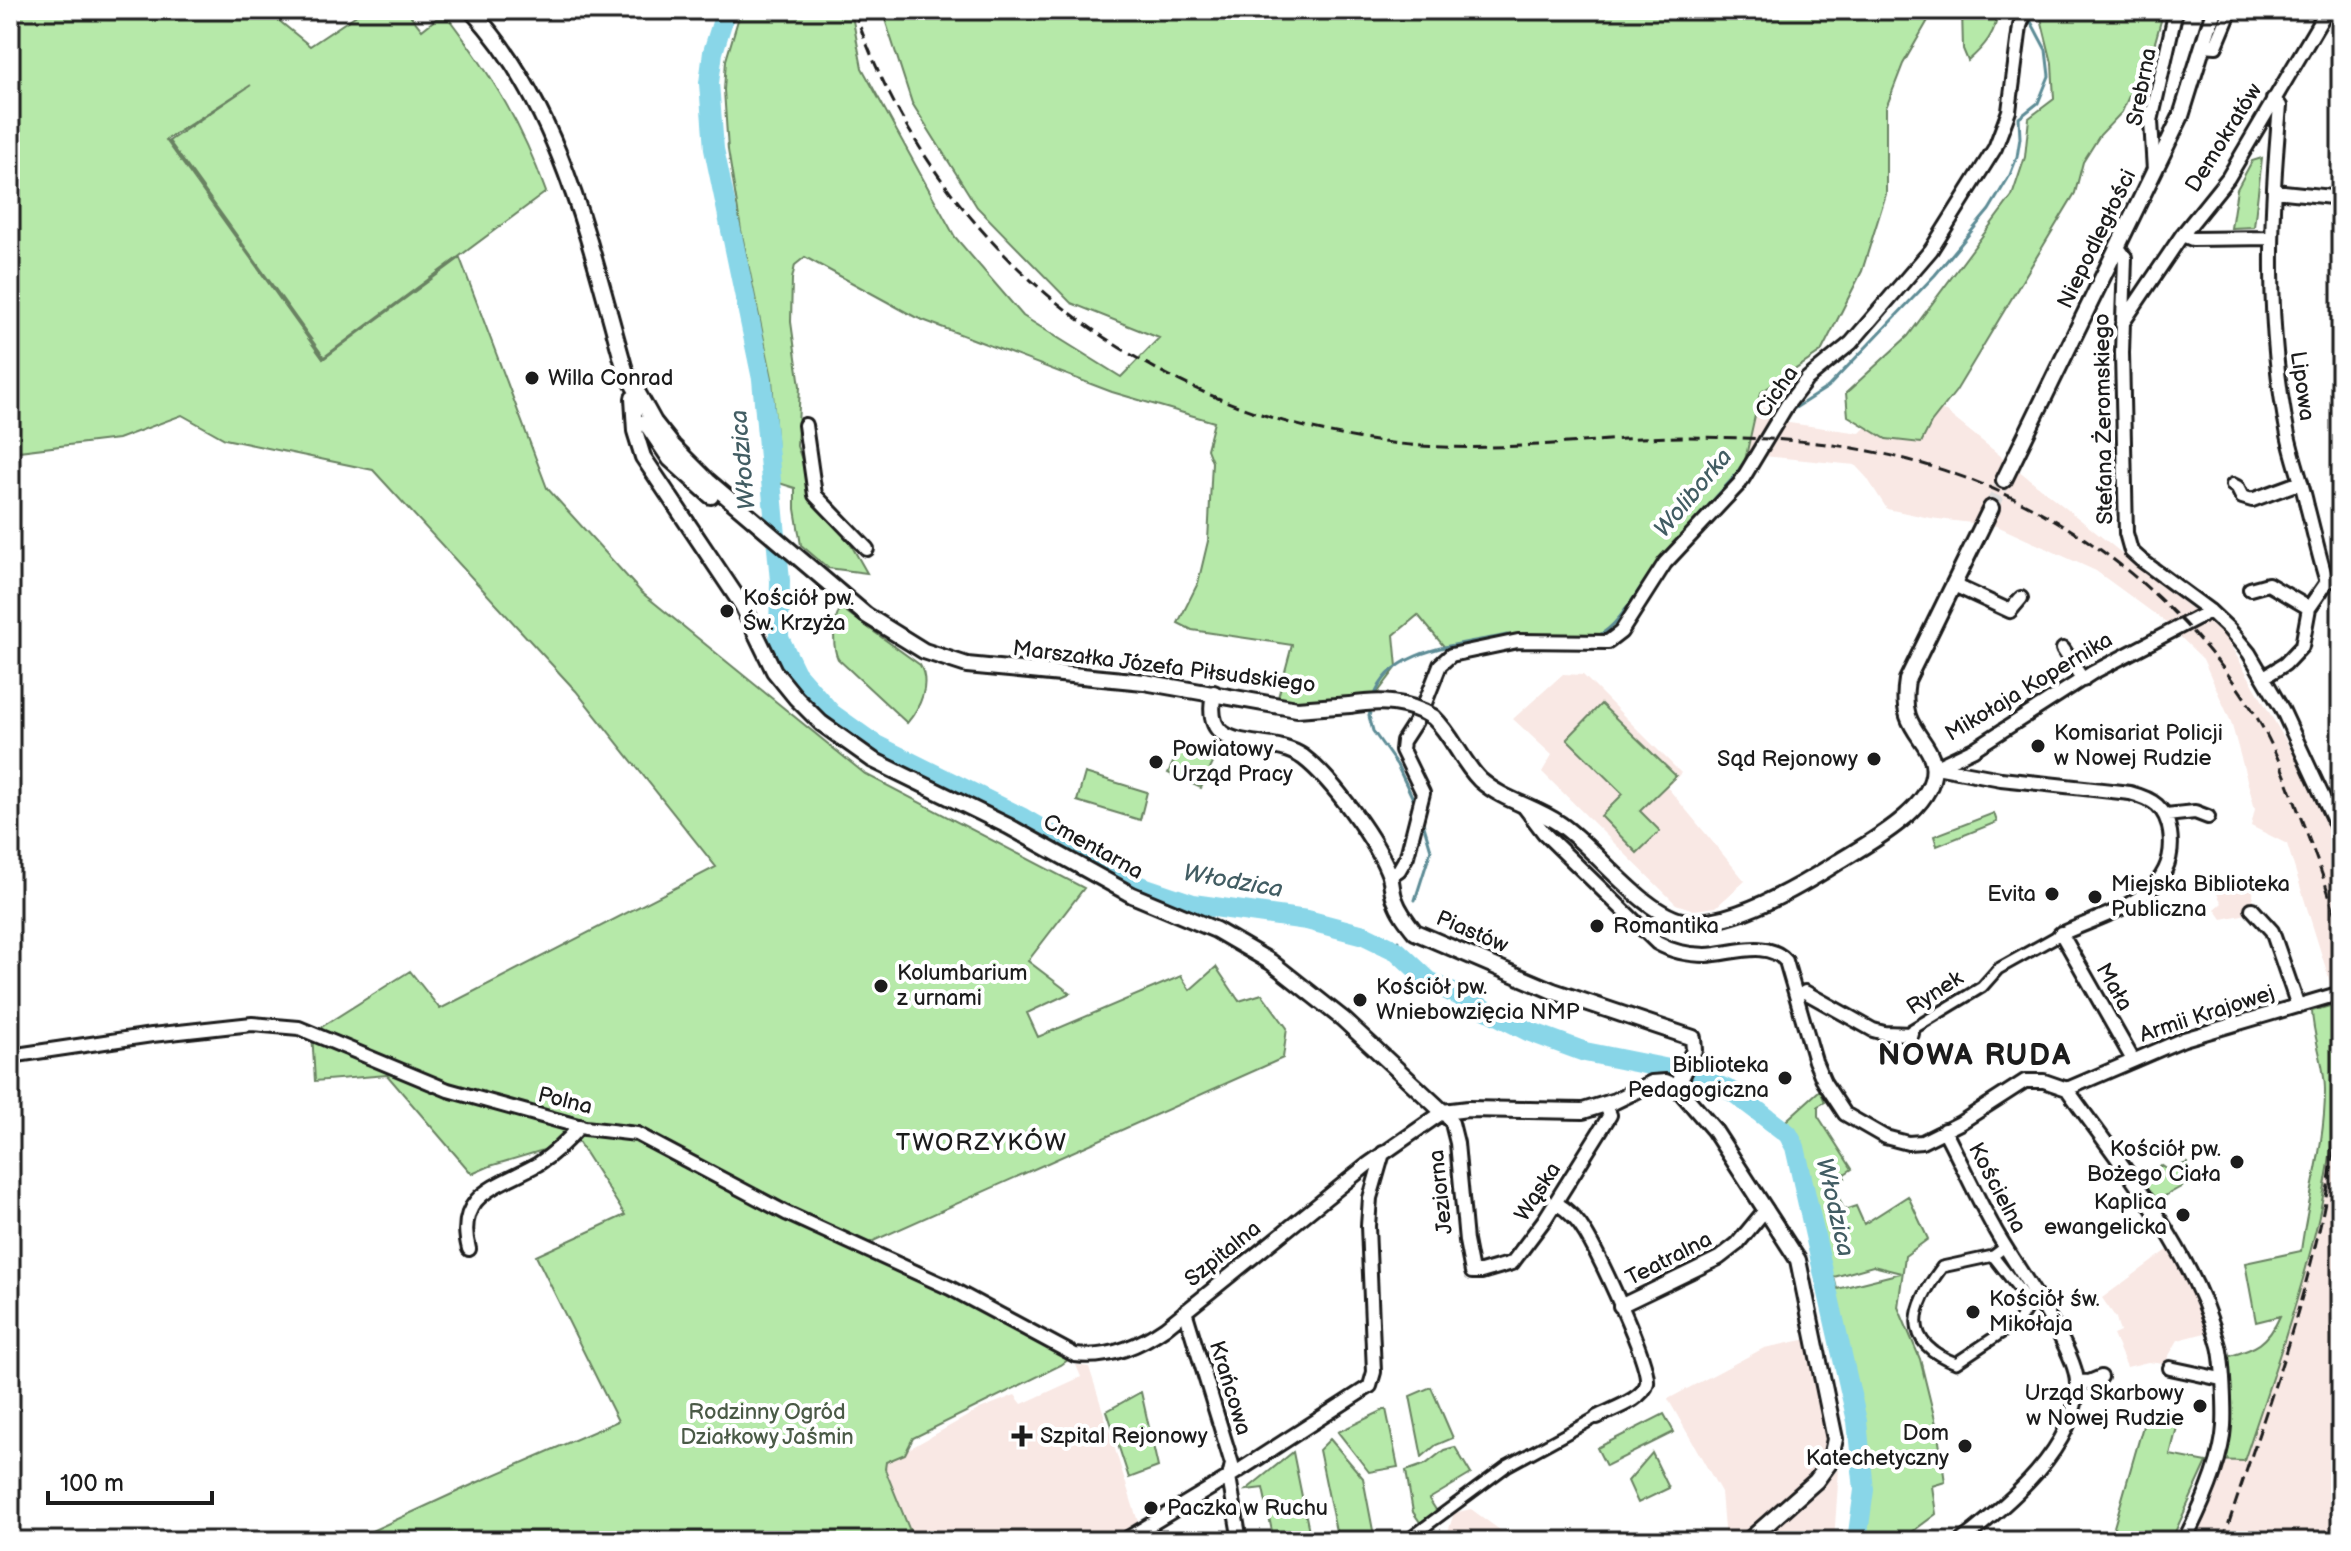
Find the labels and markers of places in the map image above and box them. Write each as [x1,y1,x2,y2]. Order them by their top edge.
place label: Willa Conrad [548,365,673,392]
marker: Willa Conrad [523,369,541,387]
place label: Kościół pw. Św. Krzyża [743,585,854,637]
marker: Kościół pw. Św. Krzyża [718,602,736,620]
place label: Komisariat Policji w Nowej Rudzie [2054,720,2223,772]
place label: Powiatowy Urząd Pracy [1172,736,1293,788]
marker: Komisariat Policji w Nowej Rudzie [2029,737,2047,755]
place label: Sąd Rejonowy [1717,746,1858,773]
marker: Sąd Rejonowy [1865,750,1883,768]
marker: Powiatowy Urząd Pracy [1147,753,1165,771]
place label: Miejska Biblioteka Publiczna [2111,871,2290,923]
place label: Evita [1987,881,2036,908]
marker: Evita [2043,885,2061,903]
marker: Miejska Biblioteka Publiczna [2086,888,2104,906]
place label: Romantika [1613,913,1719,940]
marker: Romantika [1588,917,1606,935]
place label: Kolumbarium z urnami [897,960,1027,1012]
place label: Kościół pw. Wniebowzięcia NMP [1376,974,1580,1026]
marker: Kolumbarium z urnami [872,977,890,995]
marker: Kościół pw. Wniebowzięcia NMP [1351,991,1369,1009]
place label: Biblioteka Pedagogiczna [1628,1052,1769,1104]
marker: Biblioteka Pedagogiczna [1776,1069,1794,1087]
place label: Kościół pw. Bożego Ciała [2087,1136,2221,1188]
marker: Kościół pw. Bożego Ciała [2228,1153,2246,1171]
place label: Kaplica ewangelicka [2044,1189,2167,1241]
marker: Kaplica ewangelicka [2174,1206,2192,1224]
place label: Kościół św. Mikołaja [1989,1286,2100,1338]
marker: Kościół św. Mikołaja [1964,1303,1982,1321]
place label: Urząd Skarbowy w Nowej Rudzie [2024,1380,2184,1432]
marker: Urząd Skarbowy w Nowej Rudzie [2191,1397,2209,1415]
place label: Dom Katechetyczny [1806,1420,1949,1472]
place label: Szpital Rejonowy [1040,1423,1208,1450]
marker: Szpital Rejonowy [1011,1425,1033,1447]
marker: Dom Katechetyczny [1956,1437,1974,1455]
place label: Paczka w Ruchu [1167,1495,1328,1522]
marker: Paczka w Ruchu [1142,1499,1160,1517]

